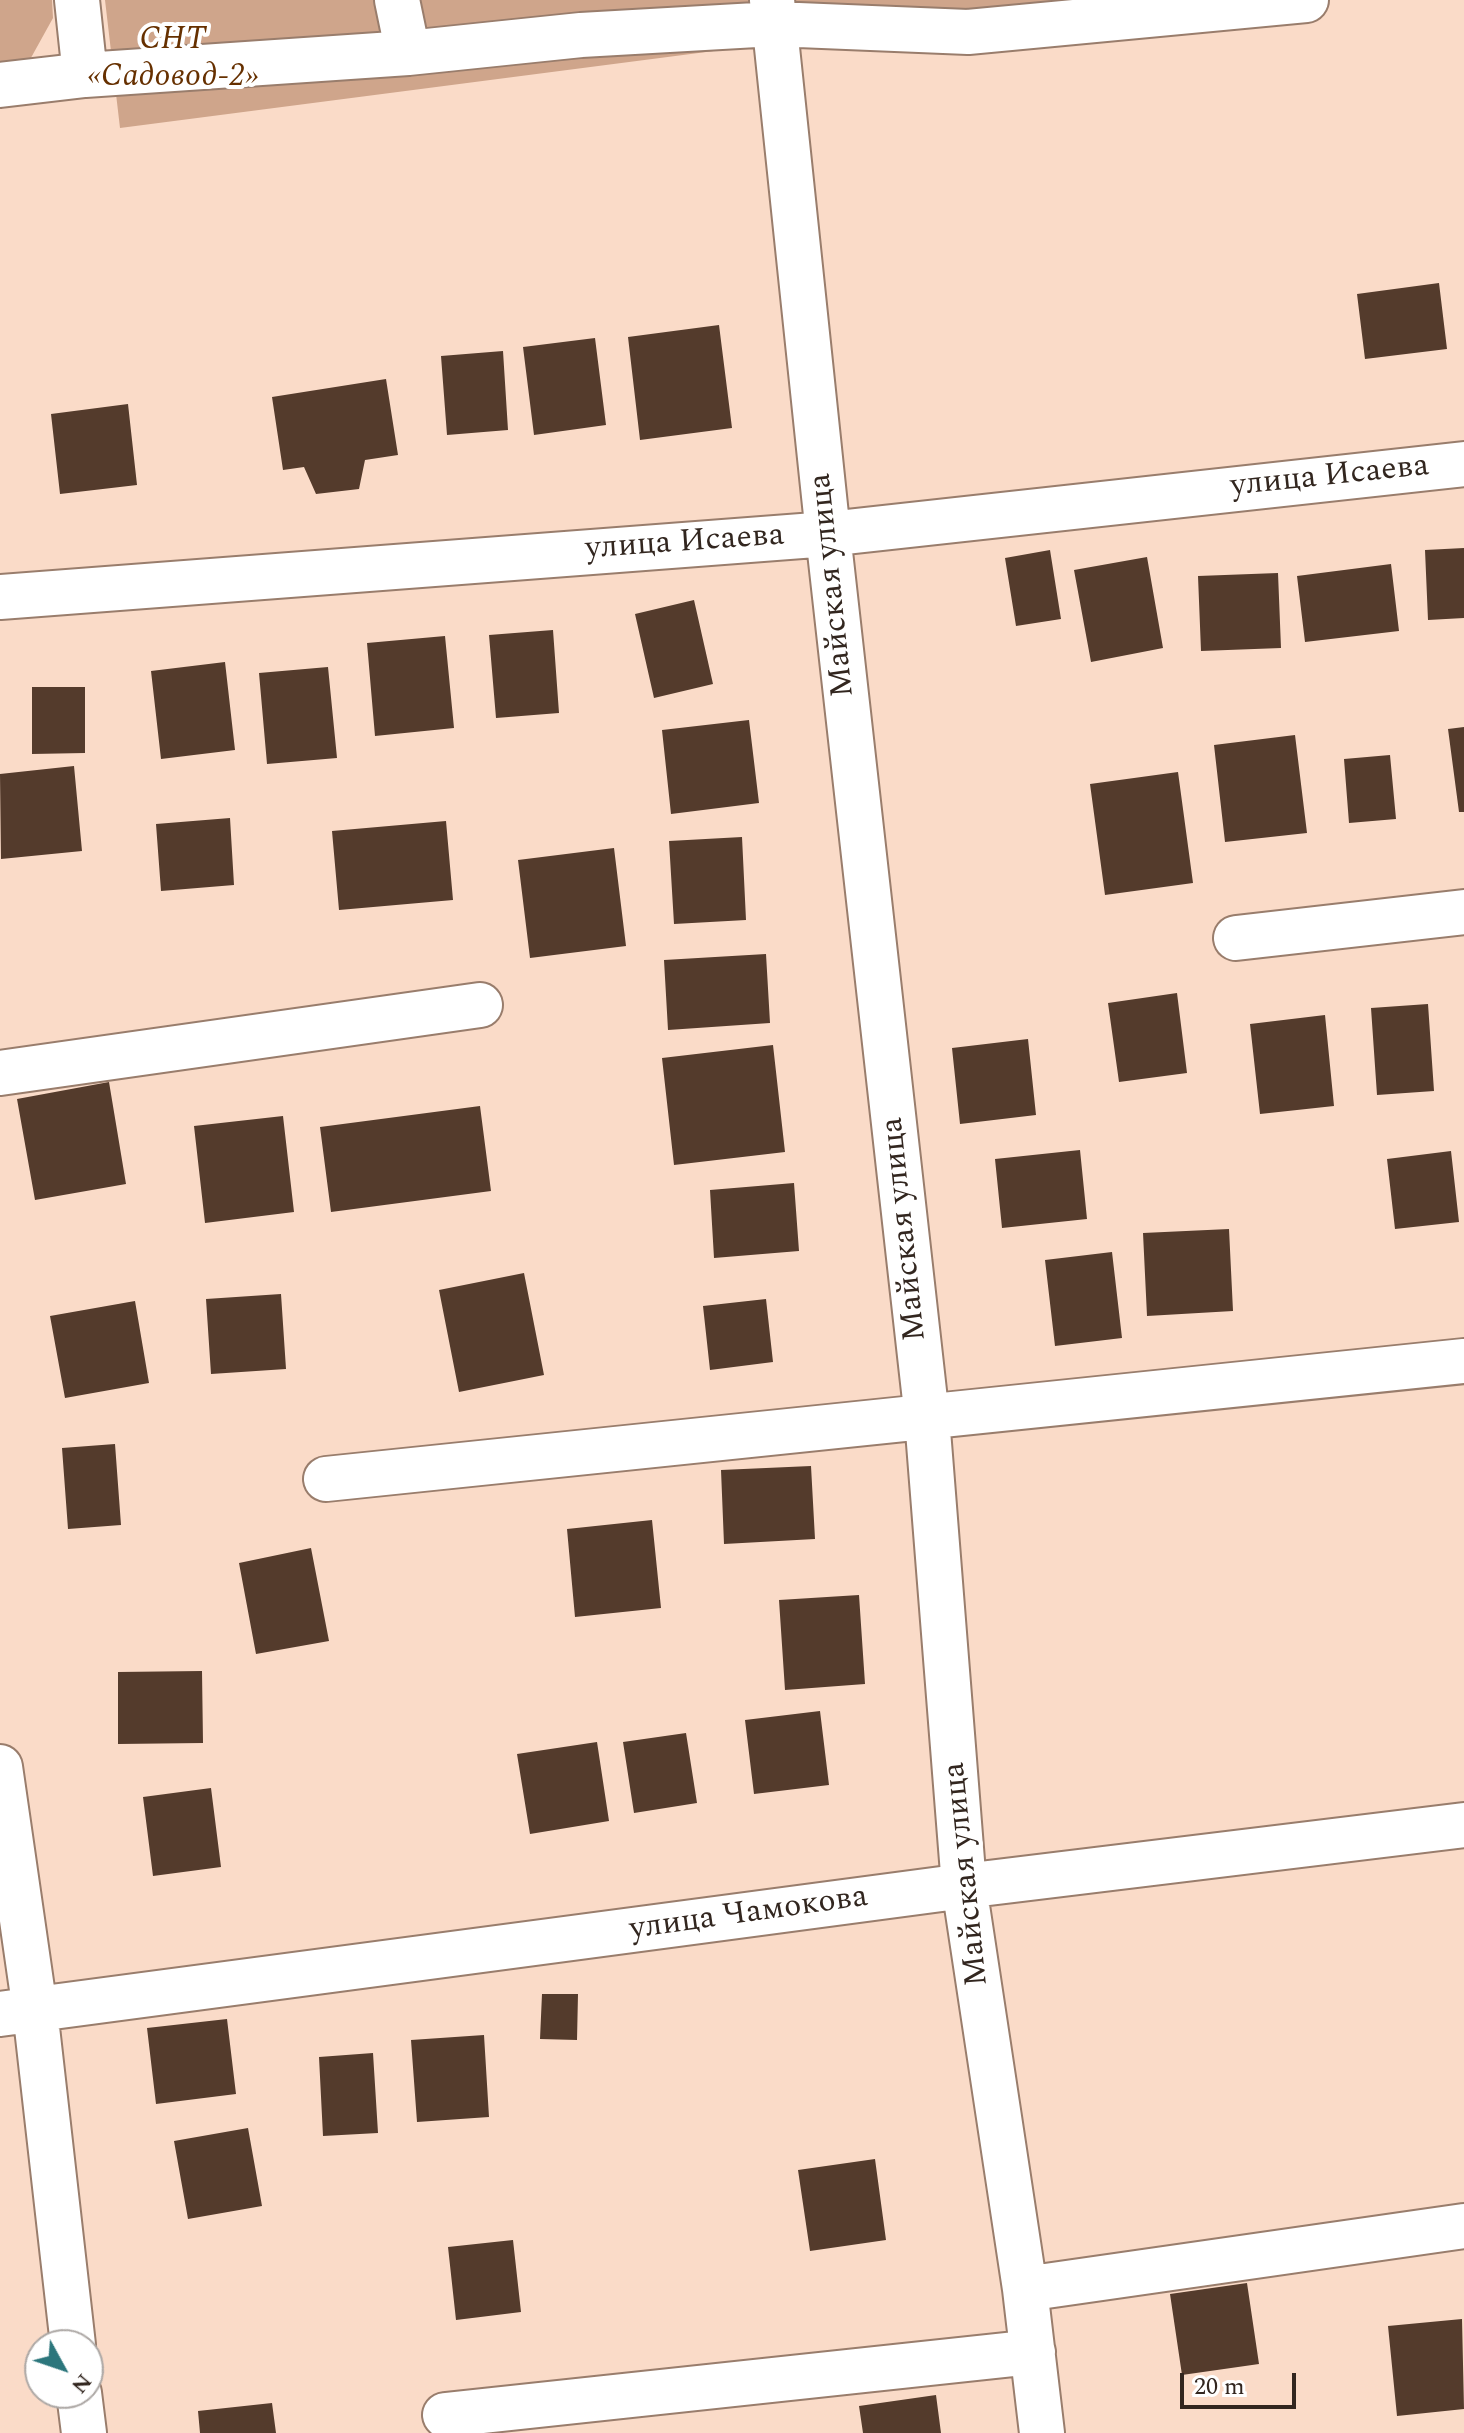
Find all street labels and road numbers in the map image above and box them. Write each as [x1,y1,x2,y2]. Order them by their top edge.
street label: улица Исаева [1229,448,1431,508]
street label: Майская улица [803,471,865,699]
street label: улица Исаева [584,518,786,570]
street label: Майская улица [875,1115,937,1343]
street label: Майская улица [937,1760,999,1988]
street label: улица Чамокова [627,1879,871,1951]

